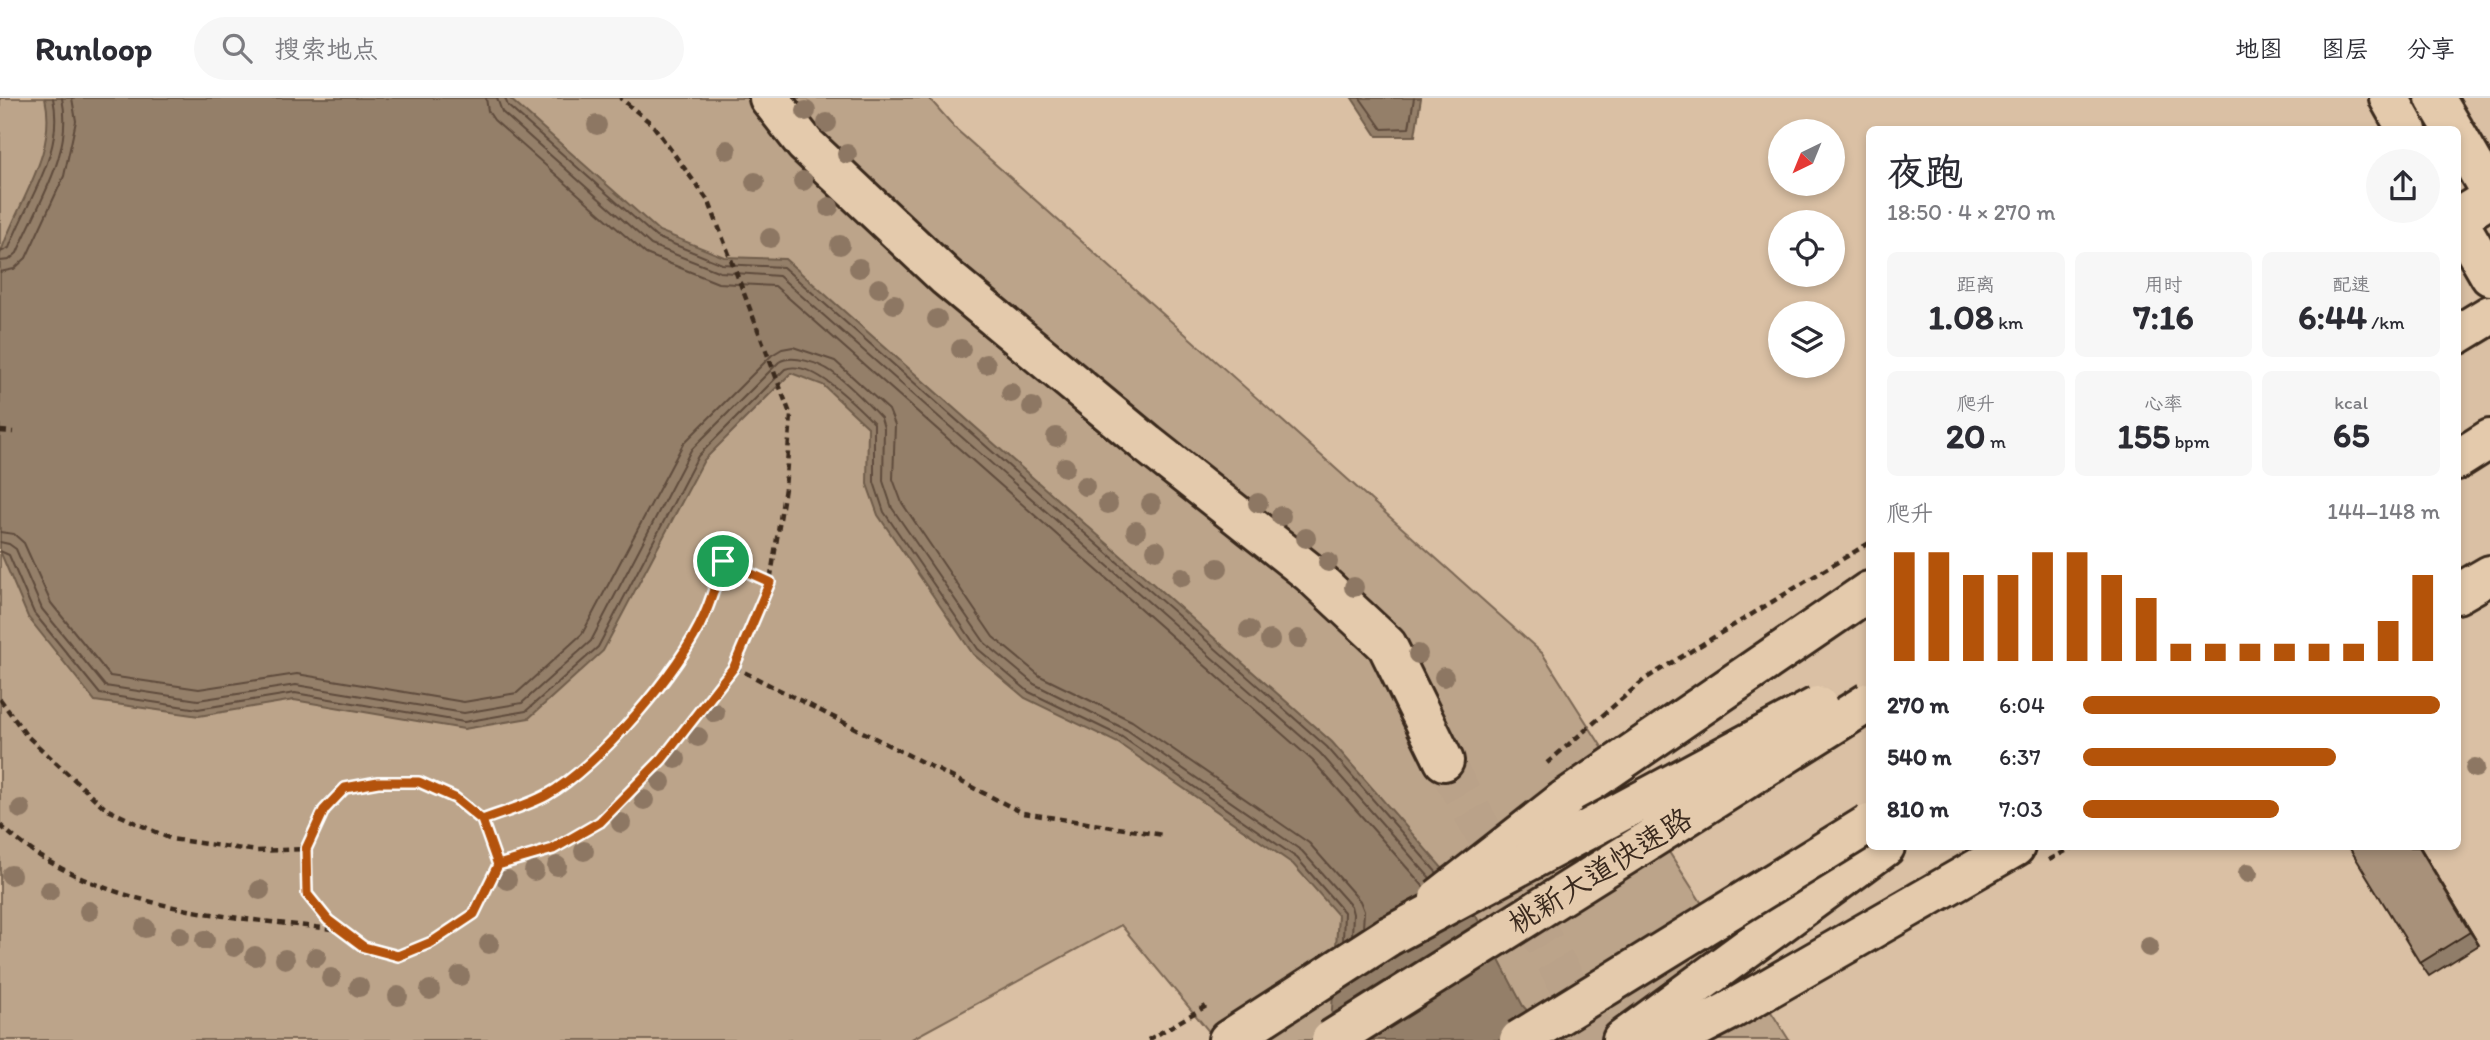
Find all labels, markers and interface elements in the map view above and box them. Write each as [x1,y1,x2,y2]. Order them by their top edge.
search box [194,17,684,80]
text: Runloop [35,29,152,68]
icon: search [218,29,256,67]
text: 搜索地点 [274,33,378,65]
text: 地图 [2235,34,2283,63]
text: 图层 [2321,34,2369,63]
text: 分享 [2407,34,2455,63]
north arrow [1768,119,1844,196]
map controls [1768,119,1845,378]
text: 夜跑 [1887,149,1963,195]
button: share [2366,149,2440,223]
text: 18:50 · 4 × 270 m [1887,198,2056,226]
button: locate [1768,210,1845,287]
text: 距离 [1957,273,1995,296]
text: 用时 [2144,273,2183,296]
text: 配速 [2332,273,2370,296]
text: 1.08 [1928,296,1994,338]
text: 7:16 [2133,296,2194,338]
text: 6:44 [2298,296,2367,338]
button: layers [1768,301,1845,378]
text: km [1994,311,2023,334]
text: /km [2367,311,2404,334]
text: kcal [2334,391,2368,414]
text: 爬升 [1957,392,1995,415]
text: 心率 [2144,392,2183,415]
text: 65 [2333,414,2370,456]
text: 20 [1946,415,1986,457]
text: 155 [2117,415,2170,457]
text: m [1986,430,2006,453]
text: bpm [2170,430,2210,453]
text: 144–148 m [2327,497,2440,525]
text: 爬升 [1887,499,1933,527]
pin [693,531,753,591]
icon: arrive [704,542,742,580]
text: 270 m [1887,691,1949,719]
text: 6:04 [1999,691,2045,719]
text: 540 m [1887,743,1952,771]
text: 6:37 [1999,743,2041,771]
text: 810 m [1887,795,1949,823]
text: 7:03 [1999,795,2043,823]
street label: 桃新大道快速路 [1501,799,1699,942]

